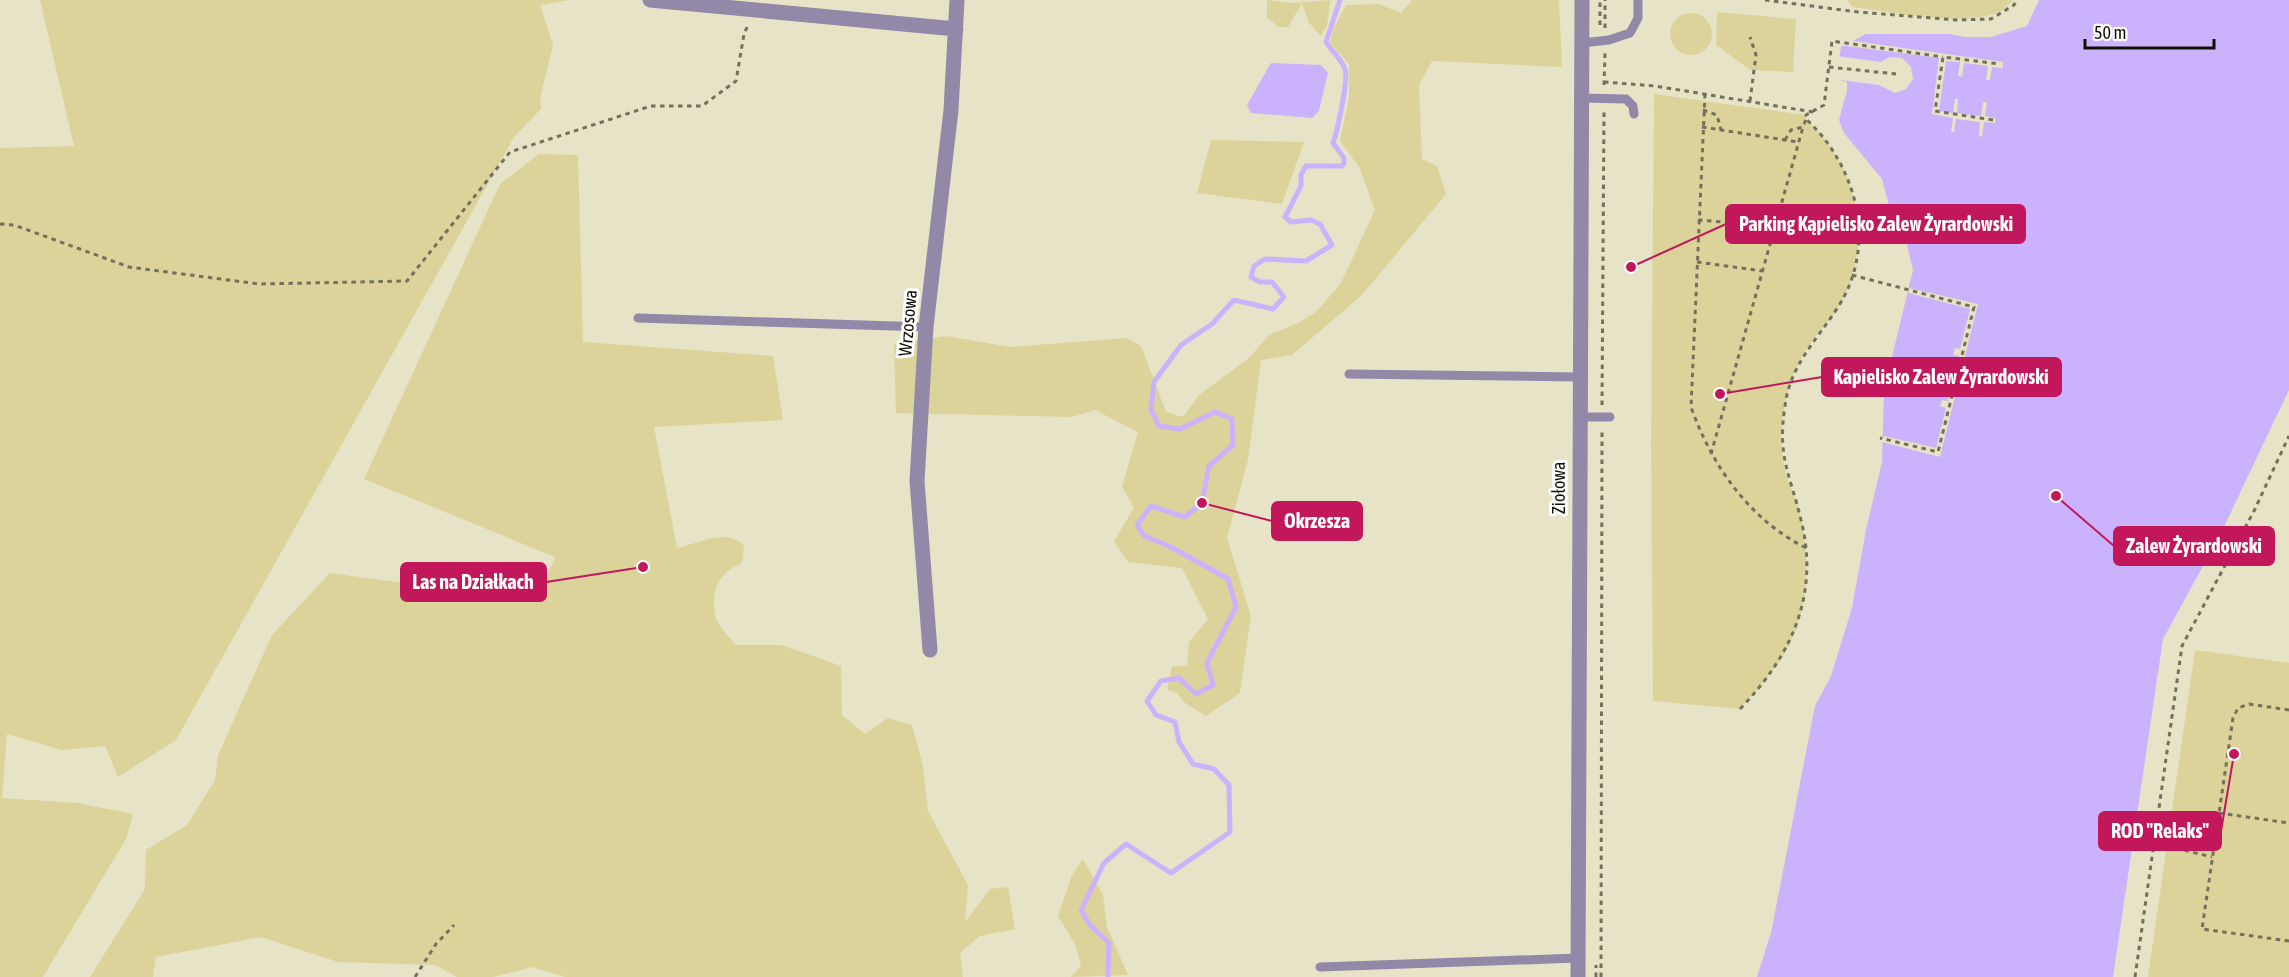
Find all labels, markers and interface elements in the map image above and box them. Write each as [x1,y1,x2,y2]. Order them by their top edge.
scale bar [2085,12,2214,50]
text: 50 m [2094,22,2126,43]
callout: Parking Kąpielisko Zalew Żyrardowski [1726,205,2025,243]
text: Parking Kąpielisko Zalew Żyrardowski [1739,212,2013,235]
street label: Wrzosowa [894,289,921,357]
callout: Kapielisko Zalew Żyrardowski [1822,358,2061,396]
text: Kapielisko Zalew Żyrardowski [1833,365,2049,388]
street label: Ziołowa [1548,462,1569,514]
callout: Okrzesza [1272,502,1362,540]
text: Okrzesza [1284,509,1350,532]
callout: Zalew Żyrardowski [2114,527,2274,565]
text: Zalew Żyrardowski [2126,534,2262,557]
callout: Las na Działkach [401,563,546,601]
text: Las na Działkach [412,570,534,593]
callout: ROD "Relaks" [2099,812,2221,850]
text: ROD "Relaks" [2111,819,2209,842]

